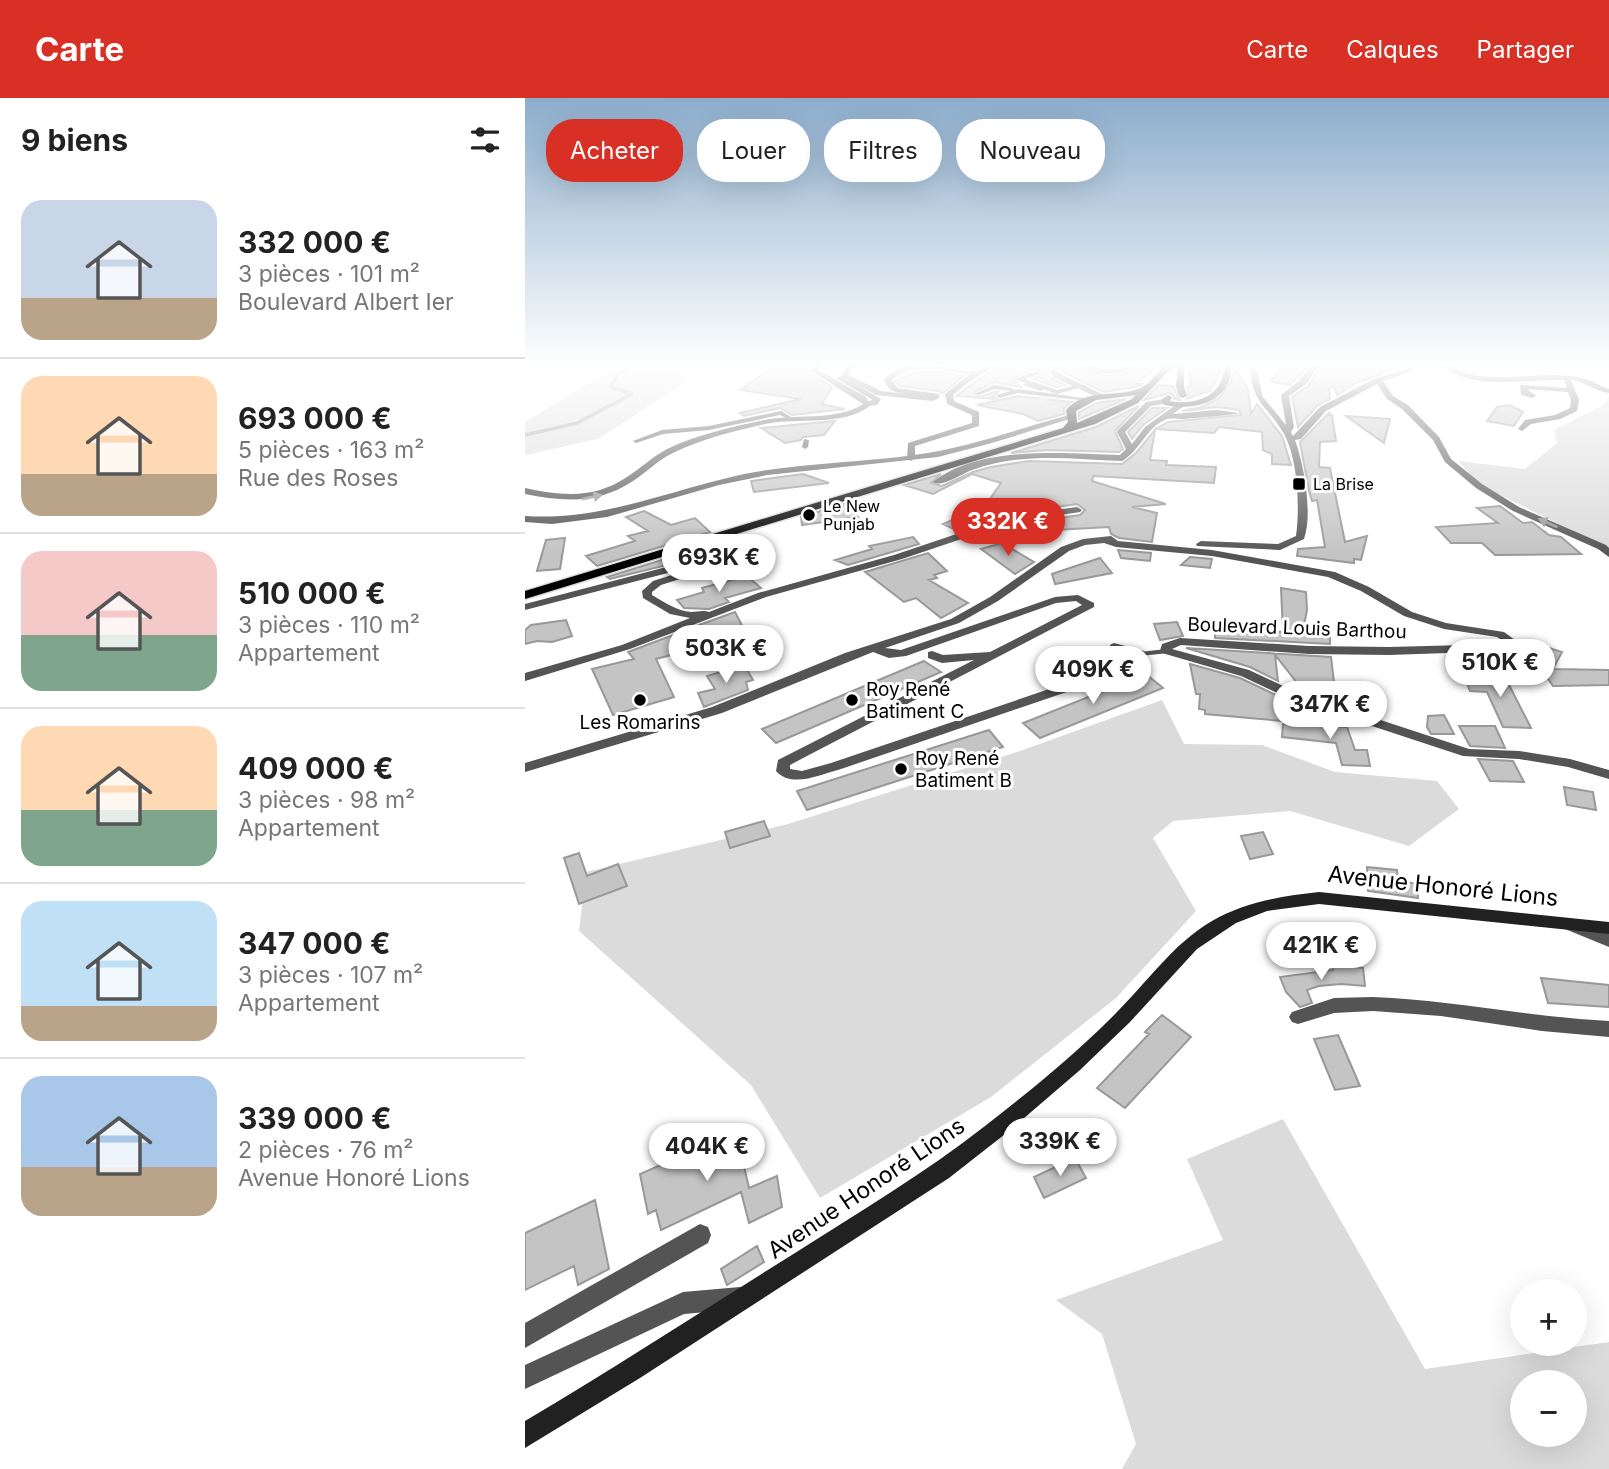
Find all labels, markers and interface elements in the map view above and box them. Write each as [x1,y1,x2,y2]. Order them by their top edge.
text: Carte [35,29,124,69]
text: Carte [1246,35,1308,64]
text: Calques [1346,35,1439,64]
text: Partager [1477,35,1574,64]
chip: Acheter [546,119,683,182]
chip: Louer [697,119,810,182]
chip: Filtres [824,119,942,182]
chip: Nouveau [956,119,1105,182]
icon: filters [466,121,504,159]
text: 9 biens [21,122,128,158]
text: 332 000 € [238,224,391,260]
icon: home [77,228,161,312]
text: 3 pièces · 101 m² [238,260,420,288]
text: Boulevard Albert Ier [238,288,454,316]
text: 693 000 € [238,400,392,436]
icon: home [77,404,161,488]
text: 5 pièces · 163 m² [238,436,424,464]
text: Rue des Roses [238,464,398,492]
place label: La Brise [1313,474,1374,494]
marker: La Brise [1291,476,1307,492]
one-way arrow [581,491,603,502]
place label: Le New Punjab [823,496,880,534]
pin: 332K € [951,498,1065,558]
marker: Le New Punjab [801,507,817,523]
text: 332K € [967,507,1049,535]
one-way arrow [1538,518,1558,529]
pin: 693K € [662,534,776,594]
text: 693K € [678,543,760,571]
text: 510 000 € [238,575,386,611]
icon: home [77,579,161,663]
text: 3 pièces · 110 m² [238,611,420,639]
street label: Boulevard Louis Barthou [1187,613,1407,643]
pin: 503K € [669,626,783,685]
text: 503K € [685,634,767,662]
text: Appartement [238,639,380,667]
pin: 510K € [1443,640,1557,699]
pin: 409K € [1036,646,1150,706]
text: 510K € [1461,648,1539,676]
text: 409K € [1051,655,1135,683]
place label: Roy René Batiment C [866,678,964,723]
pin: 347K € [1273,682,1387,741]
text: 347K € [1289,690,1371,718]
marker: Les Romarins [632,692,648,708]
marker: Roy René Batiment C [844,692,860,708]
place label: Les Romarins [579,711,701,734]
place label: Roy René Batiment B [915,747,1012,792]
text: 409 000 € [238,750,393,786]
icon: home [77,754,161,838]
marker: Roy René Batiment B [893,761,909,777]
text: 3 pièces · 98 m² [238,786,415,814]
text: Appartement [238,814,380,842]
street label: Avenue Honoré Lions [1326,860,1560,912]
pin: 421K € [1264,922,1378,982]
text: 347 000 € [238,925,391,961]
icon: home [77,929,161,1013]
text: 421K € [1282,931,1360,959]
text: 3 pièces · 107 m² [238,961,423,989]
text: Appartement [238,989,380,1017]
text: 339 000 € [238,1100,392,1136]
icon: home [77,1104,161,1188]
street label: Avenue Honoré Lions [762,1112,970,1264]
pin: 339K € [1003,1118,1117,1178]
pin: 404K € [650,1124,764,1183]
text: 339K € [1019,1127,1101,1155]
text: 404K € [665,1132,749,1160]
text: 2 pièces · 76 m² [238,1136,414,1164]
text: Avenue Honoré Lions [238,1164,470,1192]
map controls [1510,1279,1587,1447]
button: + [1510,1279,1587,1356]
button: − [1510,1370,1587,1447]

